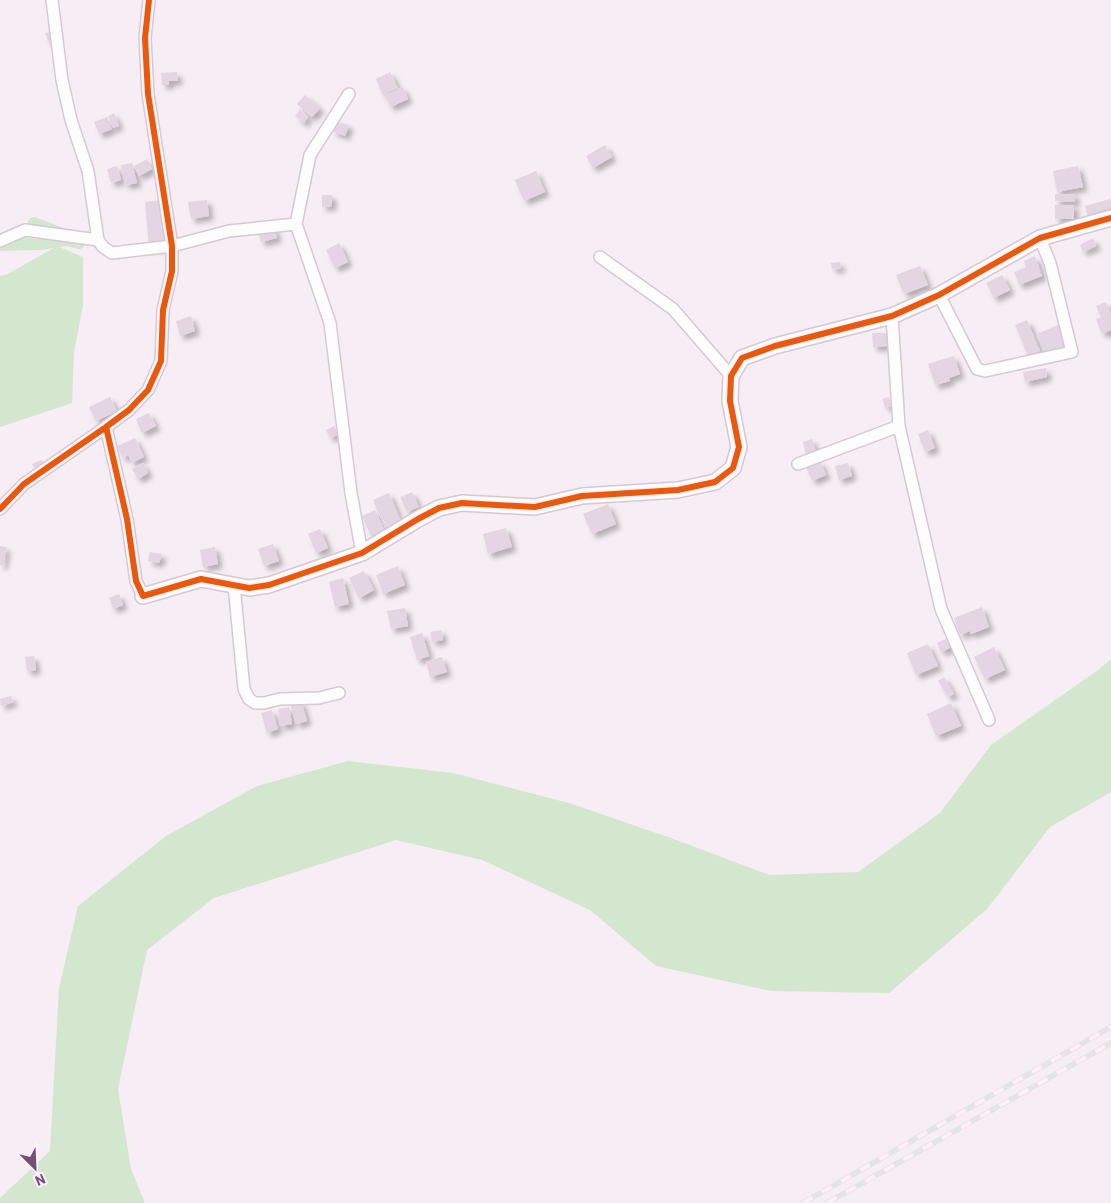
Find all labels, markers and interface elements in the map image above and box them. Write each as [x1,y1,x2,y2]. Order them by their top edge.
north arrow [10,1143,60,1193]
text: N [33,1171,48,1190]

